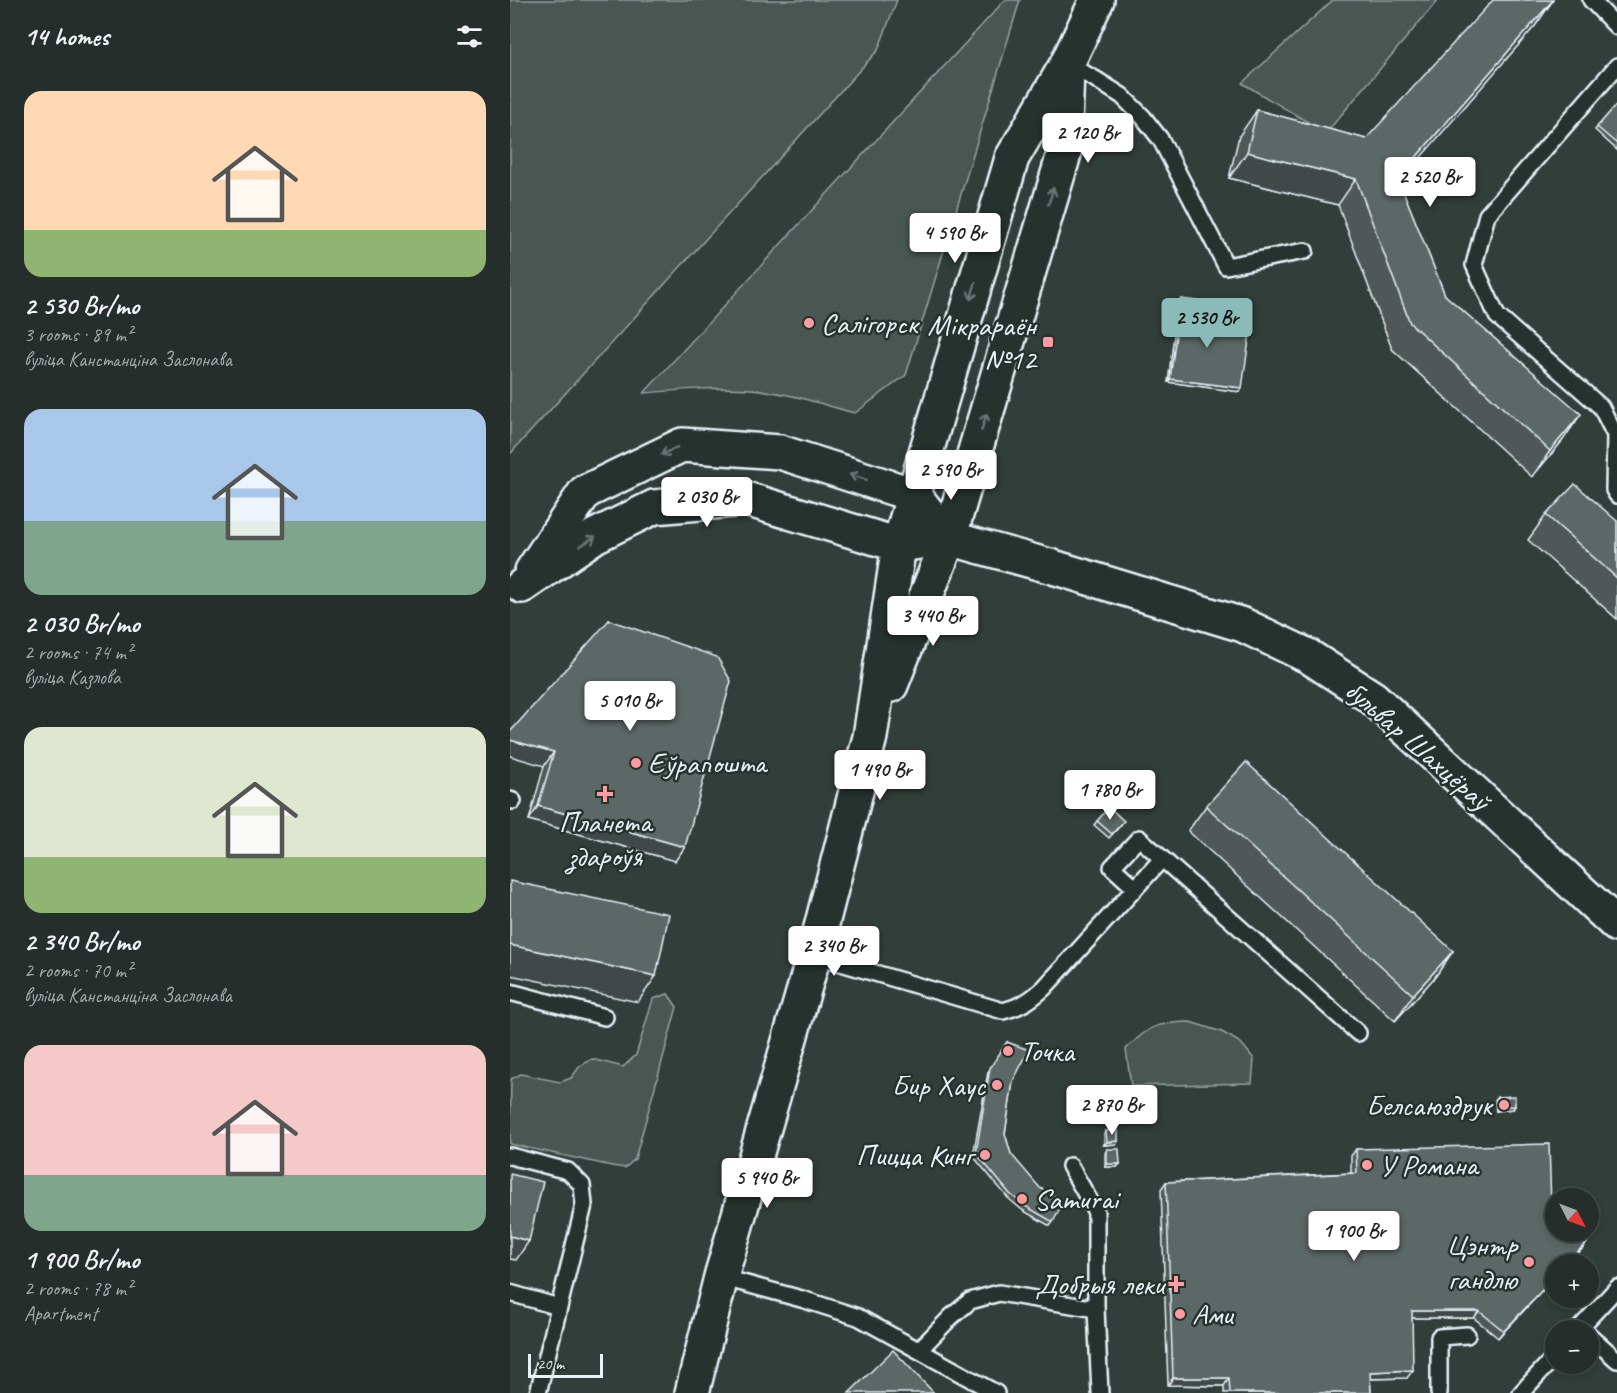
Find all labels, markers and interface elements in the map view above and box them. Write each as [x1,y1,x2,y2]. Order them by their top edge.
text: 14 homes [24,20,109,53]
icon: filters [453,20,486,53]
pin: 2 120 Br [1026,113,1150,164]
text: 2 120 Br [1056,120,1120,145]
icon: home [201,130,309,238]
pin: 2 520 Br [1368,157,1492,208]
text: 2 520 Br [1398,164,1462,189]
one-way arrow [1046,187,1057,206]
pin: 4 590 Br [893,213,1017,264]
text: 4 590 Br [924,220,986,245]
one-way arrow [967,281,978,300]
text: 2 530 Br/mo [24,289,139,322]
pin: 2 530 Br [1145,298,1269,349]
place label: Салігорск [821,304,921,342]
text: 2 530 Br [1175,305,1239,330]
place label: Мікрараён №12 [927,306,1038,378]
marker: Салігорск [802,316,816,330]
text: 3 rooms · 89 m² [24,322,132,347]
marker: Мікрараён №12 [1041,335,1055,349]
text: вуліца Канстанціна Заслонава [24,347,232,372]
one-way arrow [979,413,990,432]
one-way arrow [660,446,678,458]
icon: home [201,448,309,556]
pin: 2 590 Br [889,450,1013,501]
text: 2 590 Br [920,457,982,482]
one-way arrow [849,471,868,482]
pin: 2 030 Br [645,477,769,528]
text: 2 030 Br [675,484,739,509]
one-way arrow [580,535,597,548]
pin: 3 440 Br [871,596,995,647]
text: 3 440 Br [901,603,965,628]
text: 2 030 Br/mo [24,607,140,640]
text: 2 rooms · 74 m² [24,640,132,665]
text: вуліца Казлова [24,665,121,690]
street label: бульвар Шахцёраў [1337,671,1500,820]
pin: 5 010 Br [568,681,692,732]
text: 5 010 Br [598,688,662,713]
place label: Еўрапошта [648,744,768,782]
pin: 1 490 Br [818,750,942,801]
marker: Еўрапошта [629,756,643,770]
text: 1 490 Br [848,757,912,782]
icon: home [201,766,309,874]
pin: 1 780 Br [1048,770,1172,821]
text: 1 780 Br [1078,777,1142,802]
marker: Планета здароўя [598,787,612,801]
place label: Планета здароўя [559,803,654,875]
text: 2 340 Br/mo [24,925,140,958]
pin: 2 340 Br [772,926,896,977]
text: 2 340 Br [802,933,866,958]
text: 2 rooms · 70 m² [24,958,132,983]
text: вуліца Канстанціна Заслонава [24,983,232,1008]
place label: Точка [1020,1032,1076,1070]
marker: Точка [1001,1044,1015,1058]
place label: Бир Хаус [892,1066,986,1104]
marker: Бир Хаус [990,1078,1004,1092]
icon: home [201,1084,309,1192]
pin: 2 870 Br [1050,1085,1174,1136]
place label: Белсаюздрук [1366,1086,1494,1124]
text: 2 870 Br [1080,1092,1144,1117]
marker: Белсаюздрук [1497,1098,1511,1112]
place label: Пицца Кинг [856,1136,977,1174]
place label: У Романа [1379,1146,1480,1184]
marker: Пицца Кинг [978,1148,992,1162]
pin: 5 940 Br [705,1158,829,1209]
marker: У Романа [1360,1158,1374,1172]
text: 5 940 Br [736,1165,798,1190]
place label: Samurai [1034,1180,1121,1218]
north arrow [1545,1188,1599,1242]
map controls [1545,1188,1599,1374]
marker: Samurai [1015,1192,1029,1206]
pin: 1 900 Br [1292,1211,1416,1262]
text: 1 900 Br [1322,1218,1386,1243]
place label: Цэнтр гандлю [1446,1226,1519,1298]
text: 1 900 Br/mo [24,1243,139,1276]
button: + [1545,1254,1599,1308]
marker: Цэнтр гандлю [1522,1255,1536,1269]
place label: Добрыя леки [1035,1265,1166,1303]
text: 2 rooms · 78 m² [24,1276,132,1301]
marker: Добрыя леки [1169,1277,1183,1291]
place label: Ами [1192,1295,1235,1333]
text: Apartment [24,1301,97,1326]
marker: Ами [1173,1307,1187,1321]
button: − [1545,1320,1599,1374]
scale bar [528,1351,603,1378]
text: 20 m [537,1354,564,1374]

